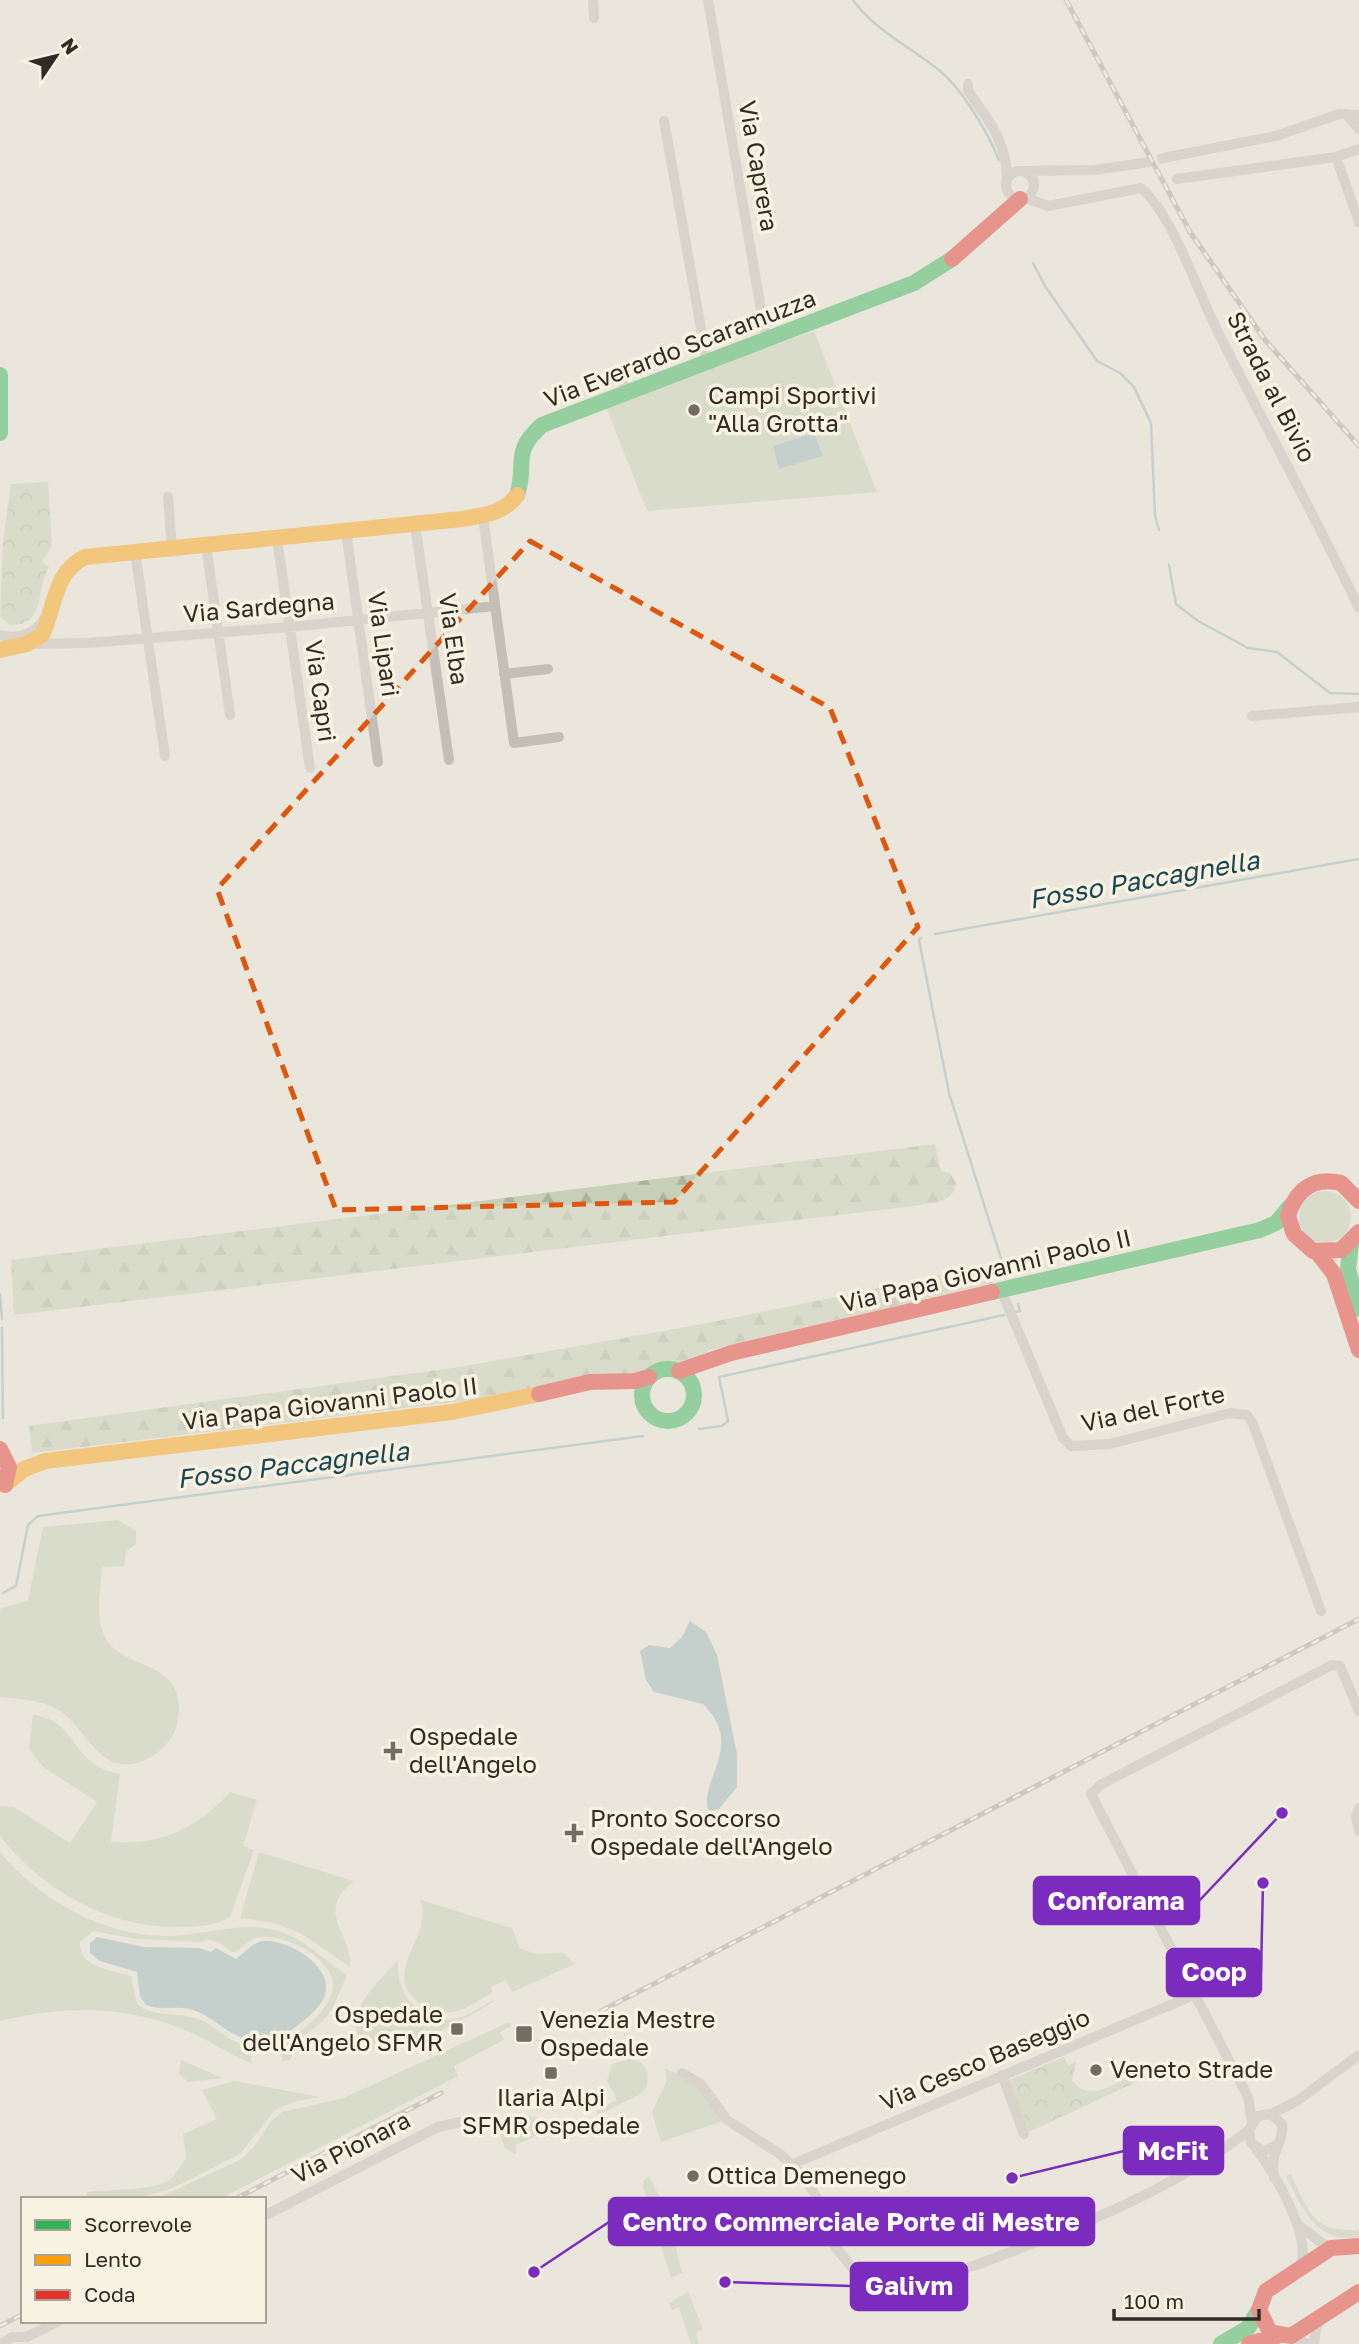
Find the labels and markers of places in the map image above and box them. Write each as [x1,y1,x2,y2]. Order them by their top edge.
place label: Campi Sportivi "Alla Grotta" [708,380,877,437]
marker: Campi Sportivi "Alla Grotta" [686,402,702,418]
place label: Ospedale dell'Angelo [409,1721,537,1778]
marker: Ospedale dell'Angelo [383,1741,403,1761]
place label: Pronto Soccorso Ospedale dell'Angelo [590,1803,833,1860]
marker: Pronto Soccorso Ospedale dell'Angelo [564,1823,584,1843]
callout: Conforama [1034,1877,1199,1924]
callout: Coop [1167,1949,1261,1996]
place label: Ospedale dell'Angelo SFMR [243,1999,443,2056]
place label: Venezia Mestre Ospedale [540,2004,715,2061]
marker: Ospedale dell'Angelo SFMR [449,2021,465,2037]
marker: Venezia Mestre Ospedale [514,2024,534,2044]
place label: Veneto Strade [1110,2054,1273,2083]
marker: Veneto Strade [1088,2062,1104,2078]
marker: Ilaria Alpi SFMR ospedale [543,2065,559,2081]
place label: Ilaria Alpi SFMR ospedale [462,2082,640,2139]
callout: McFit [1124,2127,1223,2174]
place label: Ottica Demenego [707,2160,907,2189]
marker: Ottica Demenego [685,2168,701,2184]
callout: Centro Commerciale Porte di Mestre [609,2198,1094,2245]
callout: Galivm [851,2263,967,2310]

